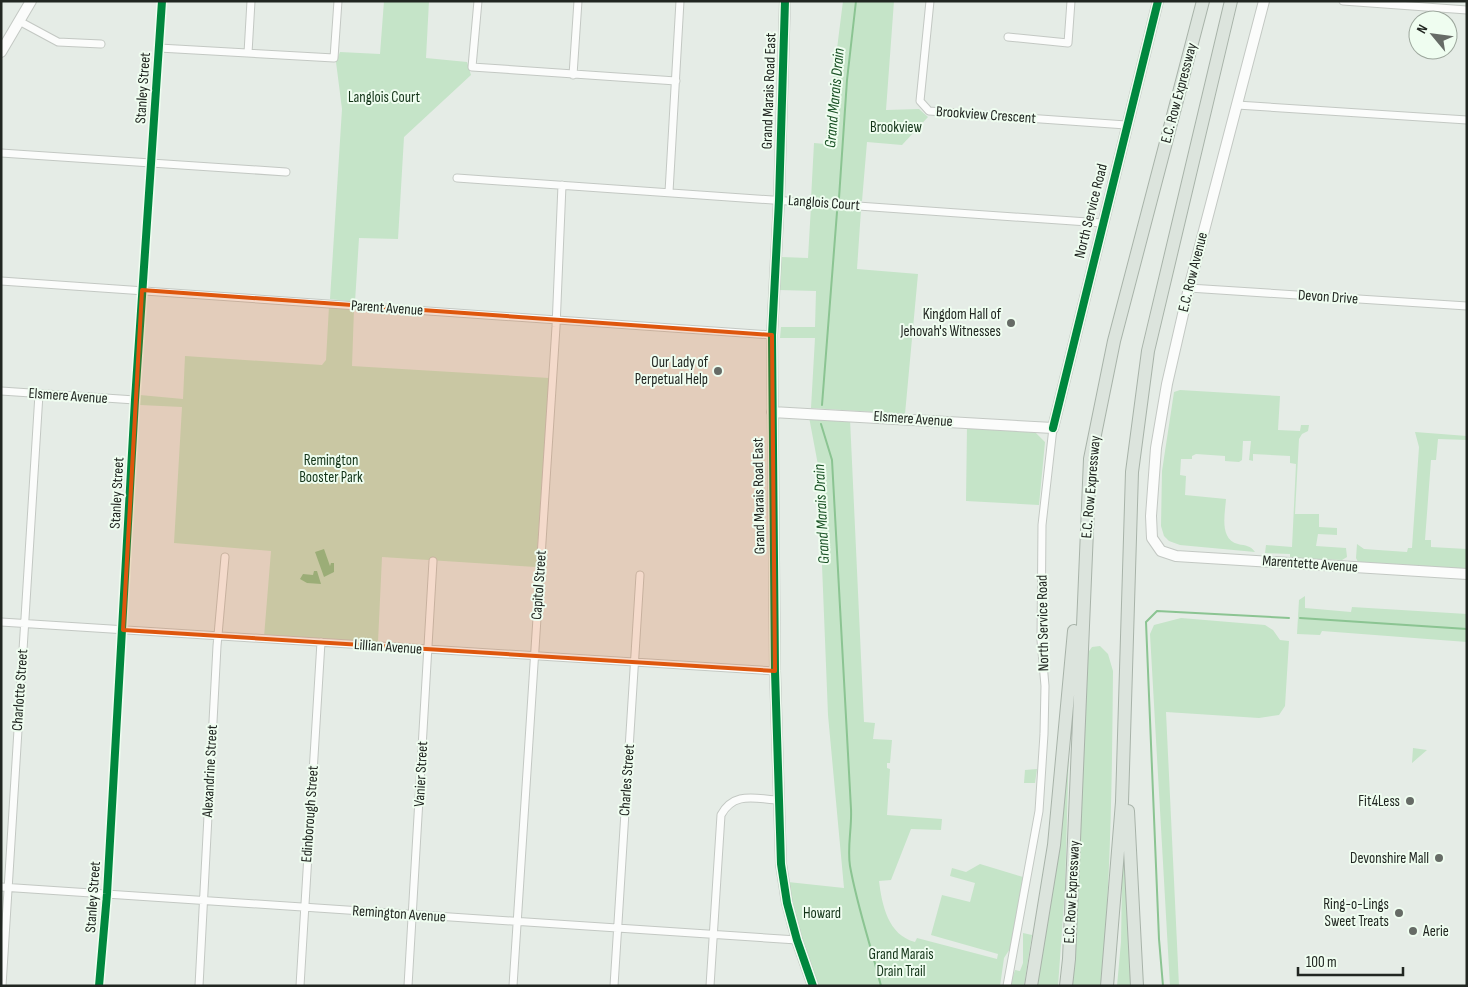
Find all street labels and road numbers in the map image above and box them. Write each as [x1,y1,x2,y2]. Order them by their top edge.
street label: Grand Marais Road East [757,32,781,150]
street label: E.C. Row Expressway [1156,40,1202,145]
street label: Stanley Street [131,51,155,124]
street label: Brookview Crescent [935,102,1037,128]
street label: North Service Road [1070,162,1112,260]
street label: Langlois Court [787,191,861,215]
street label: E.C. Row Avenue [1174,230,1212,314]
street label: Devon Drive [1297,285,1359,309]
street label: Parent Avenue [350,296,424,320]
street label: Elsmere Avenue [28,384,108,408]
street label: Elsmere Avenue [873,407,953,431]
street label: E.C. Row Expressway [1077,435,1105,539]
street label: Grand Marais Road East [748,437,770,554]
street label: Stanley Street [106,456,128,529]
street label: Capitol Street [527,549,551,620]
street label: Marentette Avenue [1262,551,1358,577]
street label: North Service Road [1033,575,1053,671]
street label: Lillian Avenue [353,635,423,659]
street label: Charlotte Street [8,648,32,732]
street label: Alexandrine Street [198,724,222,819]
street label: Vanier Street [410,740,432,807]
street label: Charles Street [615,743,639,817]
street label: Edinborough Street [297,765,323,863]
street label: E.C. Row Expressway [1060,840,1084,944]
street label: Stanley Street [81,860,105,933]
street label: Remington Avenue [352,901,446,927]

